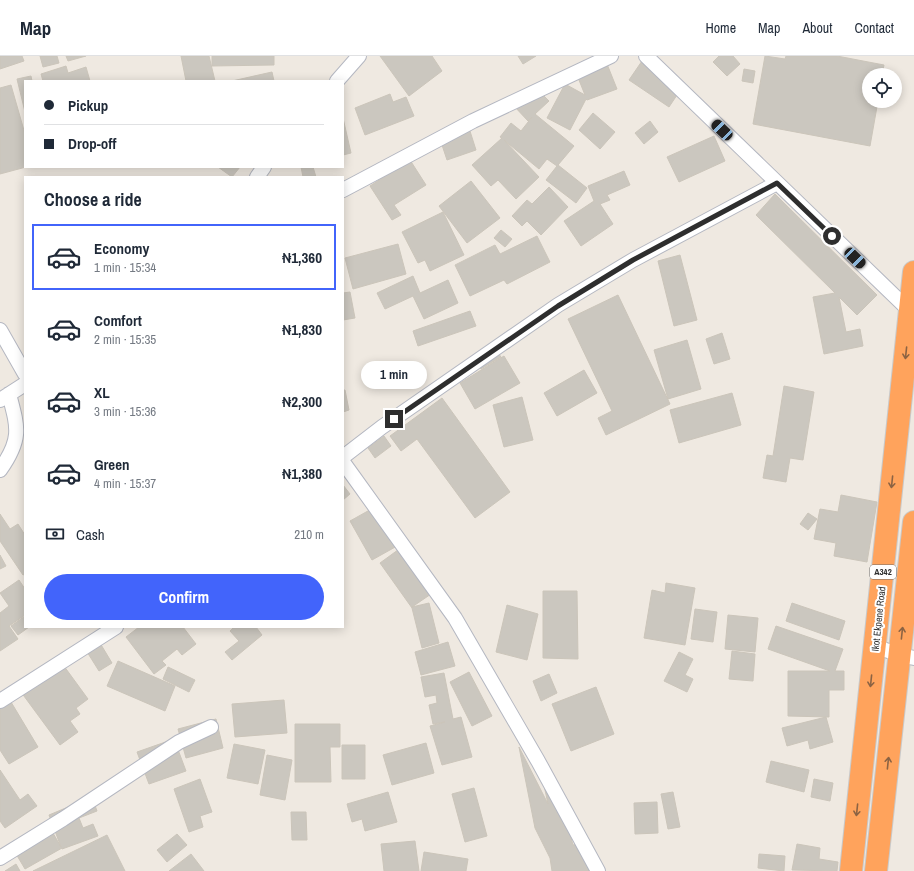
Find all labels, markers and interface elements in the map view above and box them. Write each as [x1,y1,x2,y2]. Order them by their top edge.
text: Map [20,15,51,41]
text: Home [705,19,736,37]
text: Map [758,19,780,37]
text: About [802,19,832,37]
text: Contact [854,19,894,37]
map controls [862,68,902,108]
button: locate [862,68,902,108]
text: Pickup [68,95,108,116]
car [709,117,735,143]
text: Drop-off [68,133,117,154]
text: Choose a ride [44,187,142,212]
route start [823,227,841,245]
text: Economy [94,238,149,259]
icon: car [46,239,82,275]
car [842,245,868,271]
text: ₦1,360 [282,247,322,268]
text: 1 min · 15:34 [94,259,156,276]
text: Comfort [94,310,142,331]
icon: car [46,311,82,347]
text: ₦1,830 [282,319,322,340]
text: 2 min · 15:35 [94,331,156,348]
one-way arrow [902,346,909,359]
callout: 1 min [361,361,427,389]
text: 1 min [380,366,408,383]
text: XL [94,382,110,403]
icon: car [46,383,82,419]
text: ₦2,300 [282,391,322,412]
text: 3 min · 15:36 [94,403,156,420]
route end [385,410,403,428]
text: Green [94,454,130,475]
icon: car [46,455,82,491]
text: ₦1,380 [282,463,322,484]
text: 4 min · 15:37 [94,475,156,492]
one-way arrow [888,475,896,488]
icon: cash [44,523,66,545]
text: Cash [76,524,105,545]
text: 210 m [294,526,324,543]
road number: A342 [870,565,896,579]
button: Confirm [44,574,324,620]
street label: Ikot Ekpene Road [869,586,888,652]
one-way arrow [898,627,906,640]
one-way arrow [868,674,875,687]
one-way arrow [884,757,891,770]
one-way arrow [854,803,861,816]

